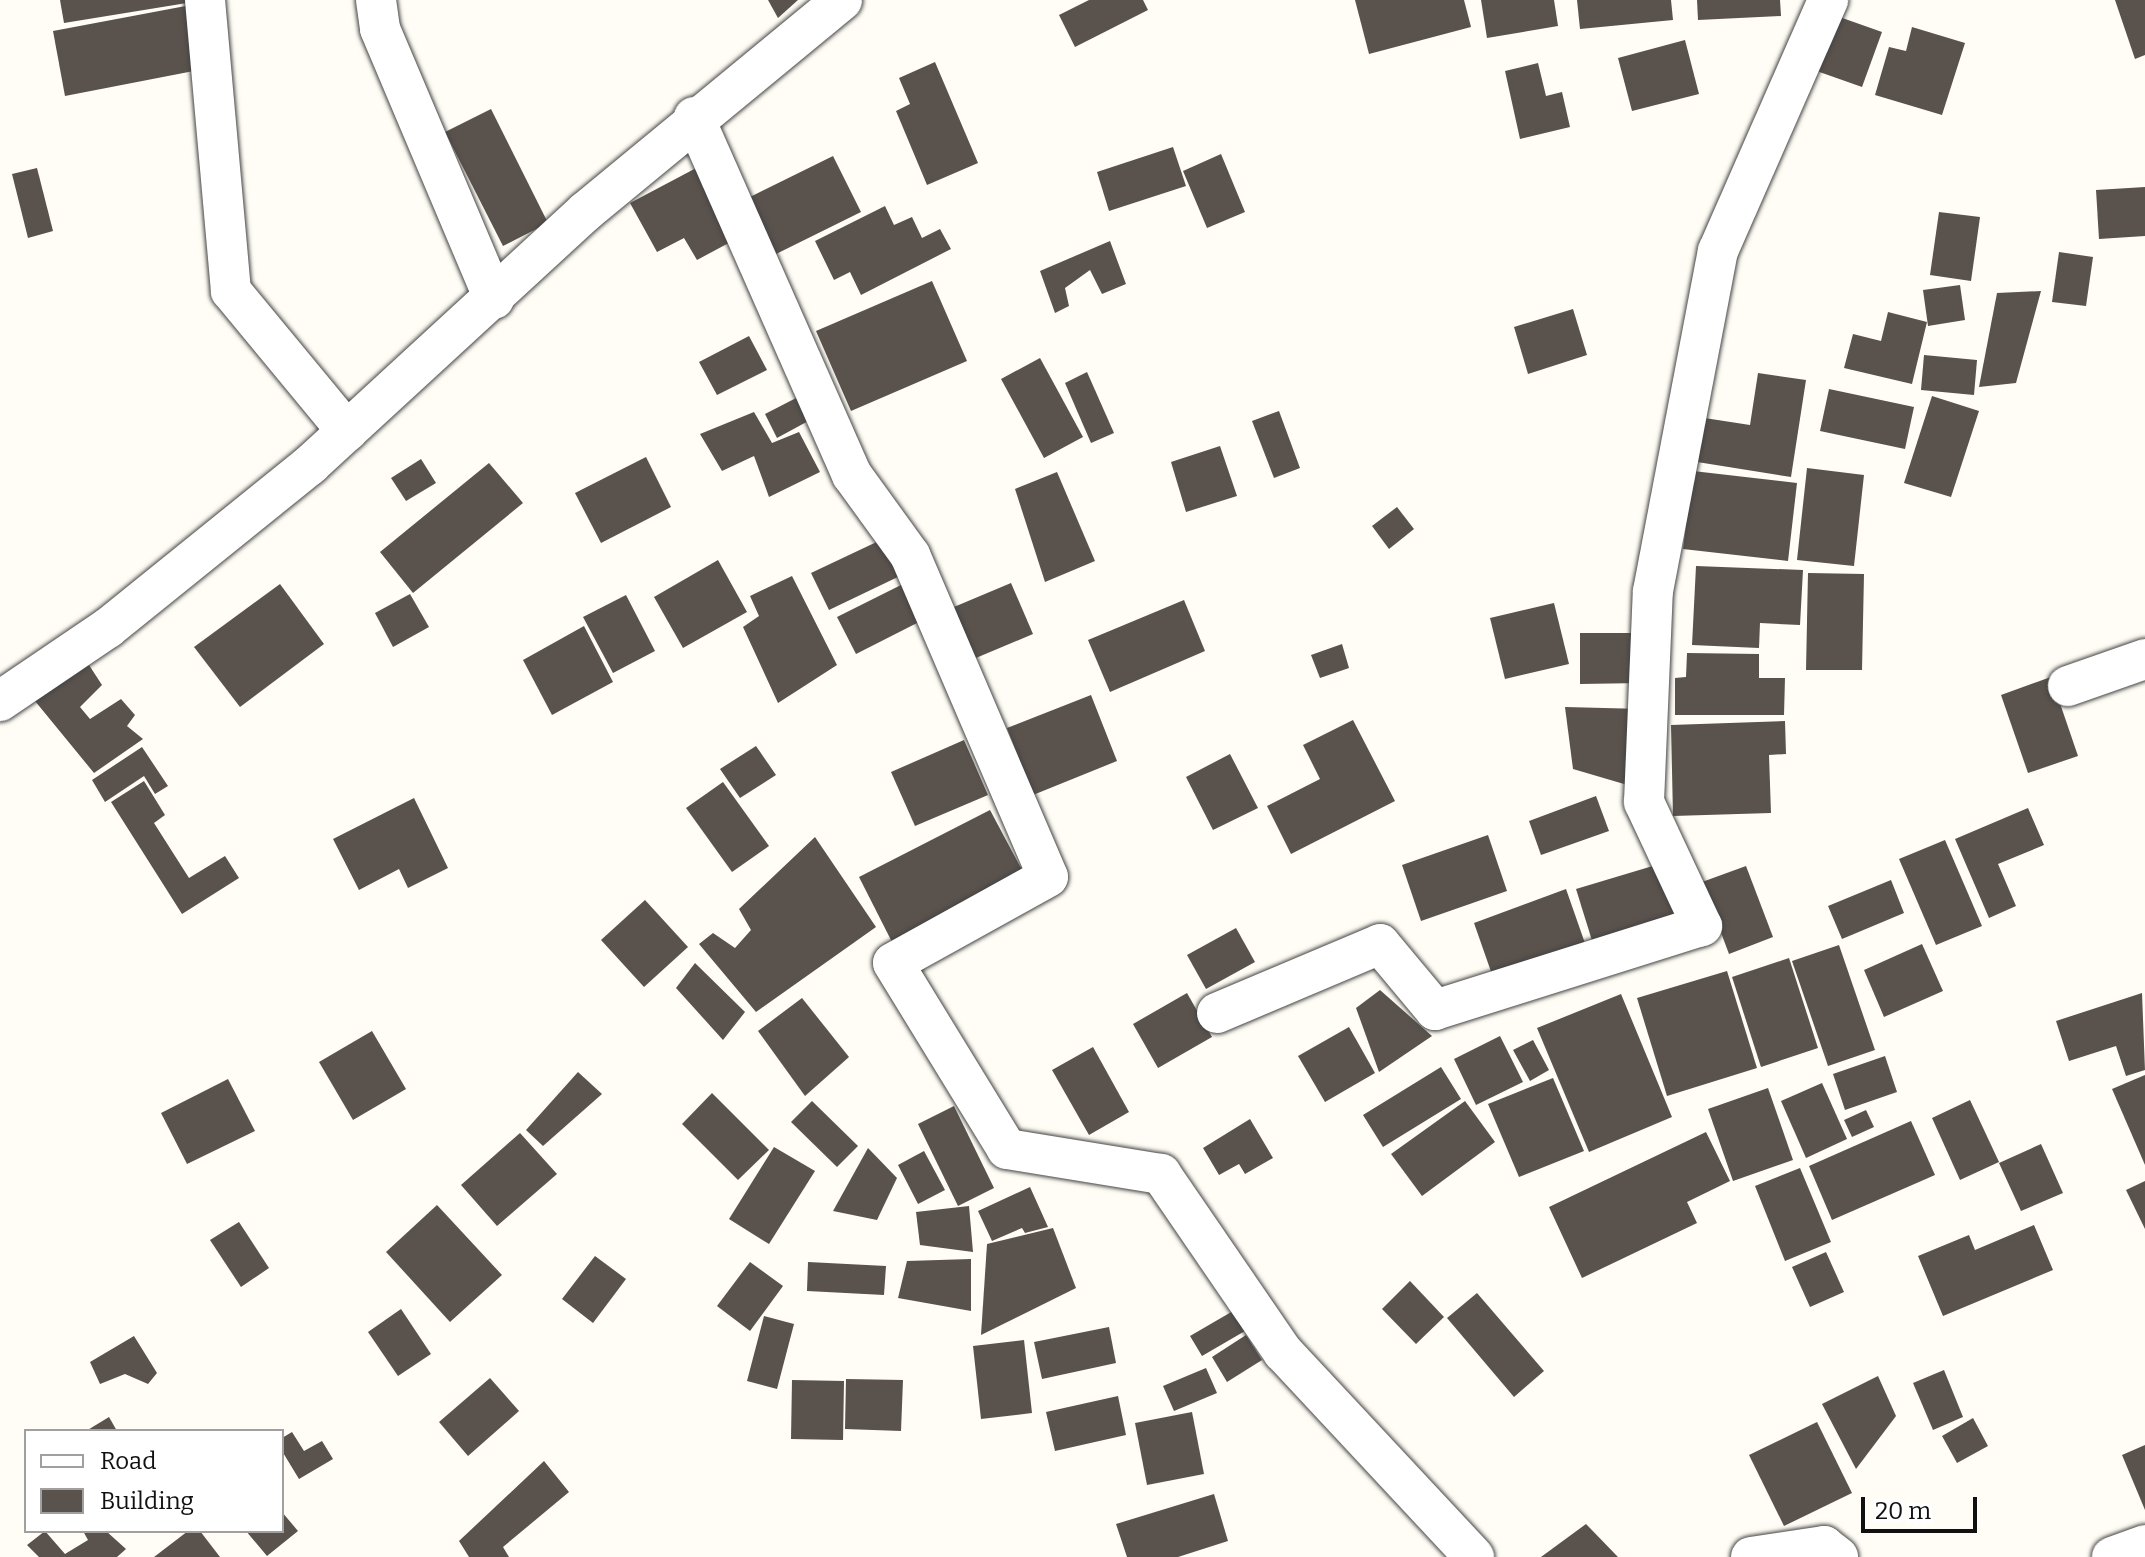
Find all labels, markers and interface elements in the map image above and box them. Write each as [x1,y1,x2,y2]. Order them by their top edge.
legend [24,1429,284,1533]
text: Road [100,1447,156,1475]
scale bar [1865,1481,1981,1531]
text: Building [100,1487,194,1515]
text: 20 m [1875,1497,1931,1525]

